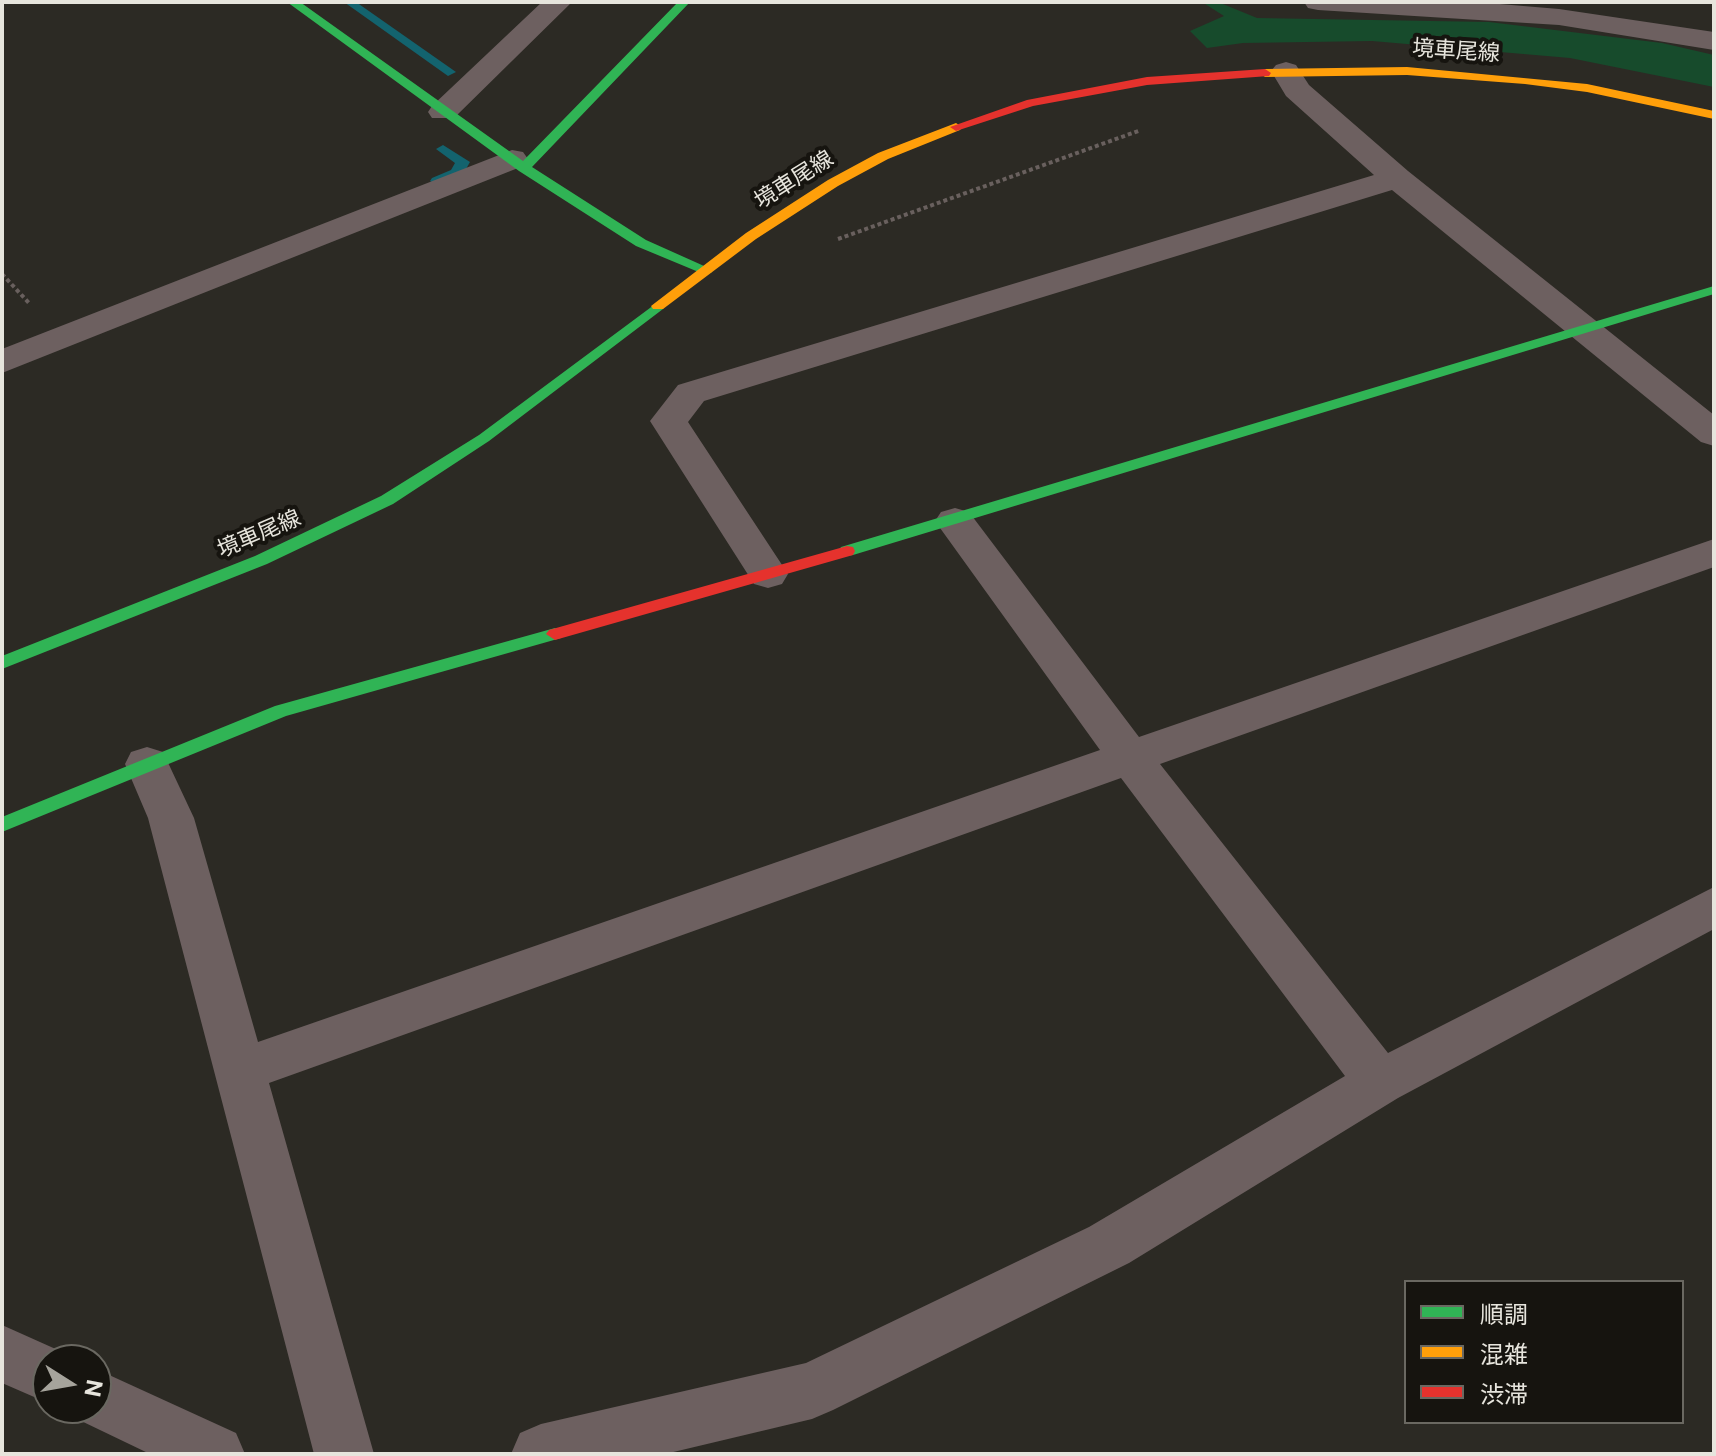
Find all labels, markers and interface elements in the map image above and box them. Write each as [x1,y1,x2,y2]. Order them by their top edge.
street label: 境車尾線 [1411,35,1501,67]
street label: 境車尾線 [750,145,838,215]
street label: 境車尾線 [213,505,305,563]
legend [1404,1280,1684,1424]
text: 順調 [1480,1300,1528,1328]
text: 混雑 [1480,1340,1528,1368]
north arrow [32,1344,112,1424]
text: N [79,1377,108,1399]
text: 渋滞 [1480,1380,1528,1408]

